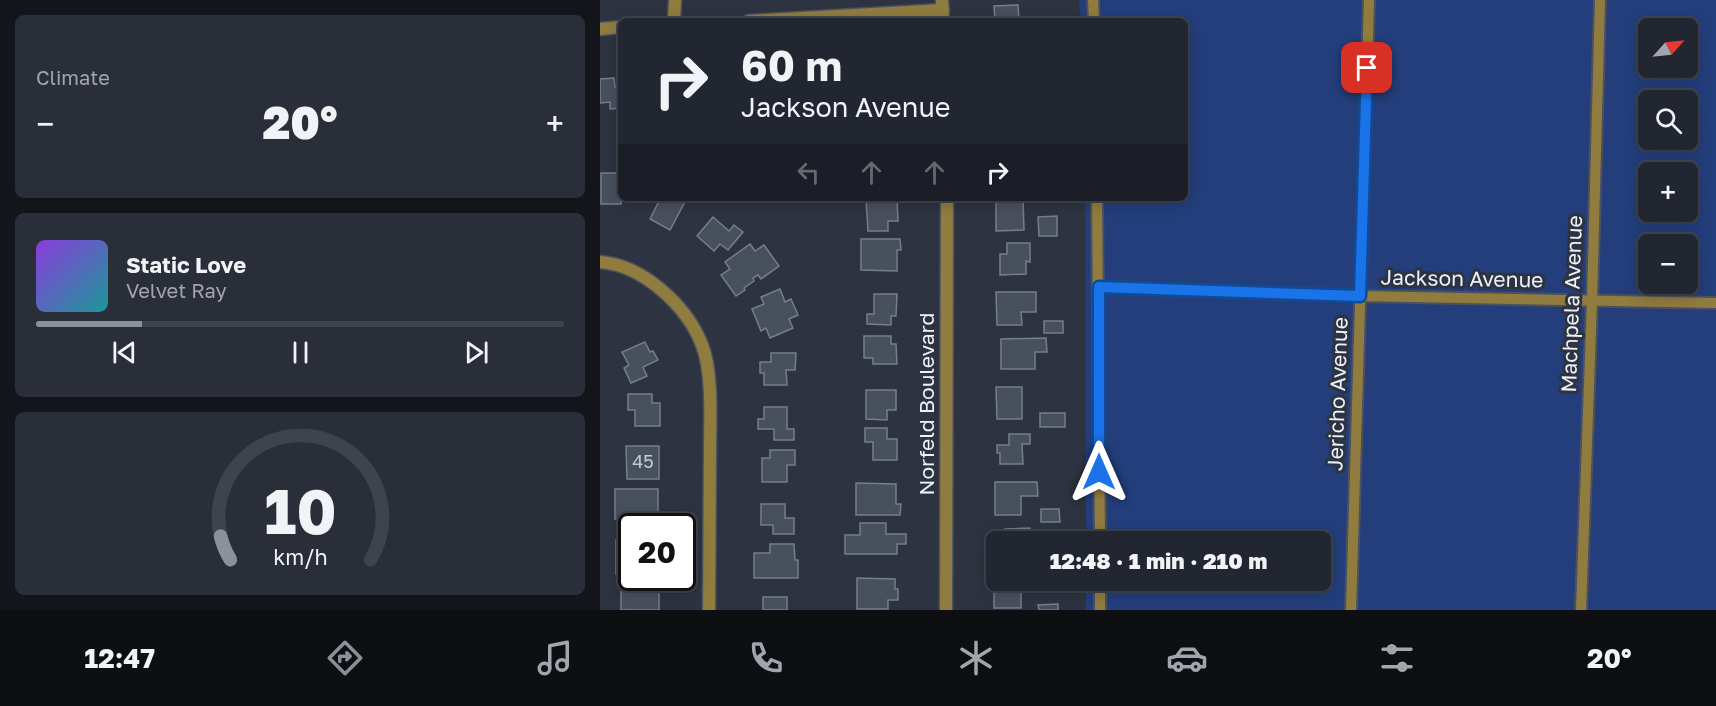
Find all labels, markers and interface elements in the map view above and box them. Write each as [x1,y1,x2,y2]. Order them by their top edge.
north arrow [1638,18,1698,78]
map controls [1638,18,1698,294]
text: 60 m [741,40,842,90]
icon: right [642,42,720,120]
pin [1341,42,1392,93]
icon: arrive [1350,51,1383,84]
text: Climate [36,65,110,89]
button: search [1638,90,1698,150]
text: Jackson Avenue [741,91,950,123]
text: 20° [262,95,338,149]
text: − [36,104,54,143]
text: + [546,104,564,143]
icon: left [792,156,825,189]
icon: ahead [855,156,888,189]
icon: ahead [918,156,951,189]
icon: right [981,156,1014,189]
button: + [1638,162,1698,222]
street label: Machpela Avenue [1555,215,1587,393]
button: − [1638,234,1698,294]
text: Static Love [126,251,246,278]
street label: Jackson Avenue [1380,264,1544,292]
text: Velvet Ray [126,278,227,302]
street label: Norfeld Boulevard [913,312,939,496]
street label: Jericho Avenue [1321,317,1353,471]
icon: previous [108,336,141,369]
icon: pause [284,336,317,369]
icon: next [460,336,493,369]
position arrow [1067,440,1131,504]
house number: 45 [632,450,654,472]
text: 10 [264,474,336,549]
speed limit sign: 20 [618,513,696,591]
text: km/h [273,545,327,571]
text: 12:48 · 1 min · 210 m [1050,547,1267,574]
icon: directions [324,637,366,679]
icon: music [534,637,576,679]
icon: phone [745,637,787,679]
icon: climate [955,637,997,679]
icon: car [1166,637,1208,679]
icon: filters [1376,637,1418,679]
text: 12:47 [84,642,155,674]
text: 20° [1587,642,1632,674]

